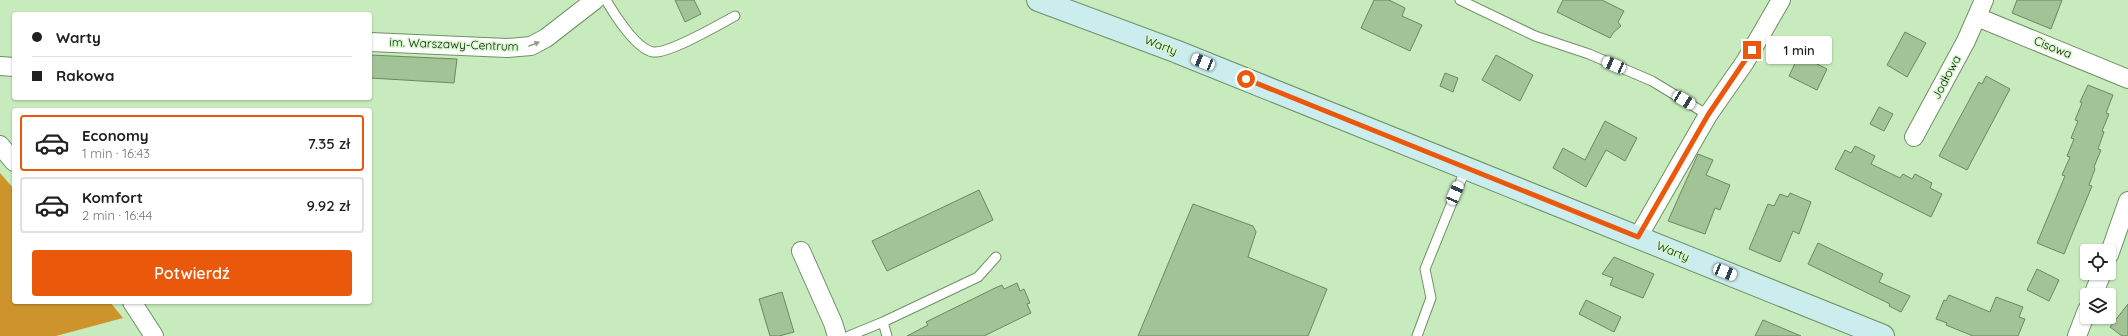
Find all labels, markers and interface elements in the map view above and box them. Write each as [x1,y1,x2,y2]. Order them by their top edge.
text: Warty [56,28,101,47]
street label: Warty [1142,32,1180,58]
street label: Cisowa [2032,33,2074,61]
street label: im. Warszawy-Centrum [389,34,519,54]
callout: 1 min [1766,36,1832,64]
one-way arrow [529,40,541,46]
route end [1743,41,1761,59]
text: 1 min [1783,42,1815,58]
car [1190,52,1216,72]
street label: Jodłowa [1928,52,1964,102]
car [1601,55,1627,75]
text: Rakowa [56,66,114,85]
route start [1237,70,1255,88]
car [1671,89,1697,111]
icon: car [34,125,70,161]
text: Economy [82,126,149,145]
text: 7.35 zł [308,134,350,153]
text: 1 min · 16:43 [82,145,150,161]
car [1445,180,1465,206]
icon: car [34,187,70,223]
text: Komfort [82,188,143,207]
text: 9.92 zł [307,196,350,215]
text: 2 min · 16:44 [82,207,152,223]
street label: Warty [1654,238,1692,264]
map controls [2080,244,2116,324]
button: locate [2080,244,2116,280]
button: Potwierdź [32,250,352,296]
car [1712,262,1738,282]
button: layers [2080,288,2116,324]

